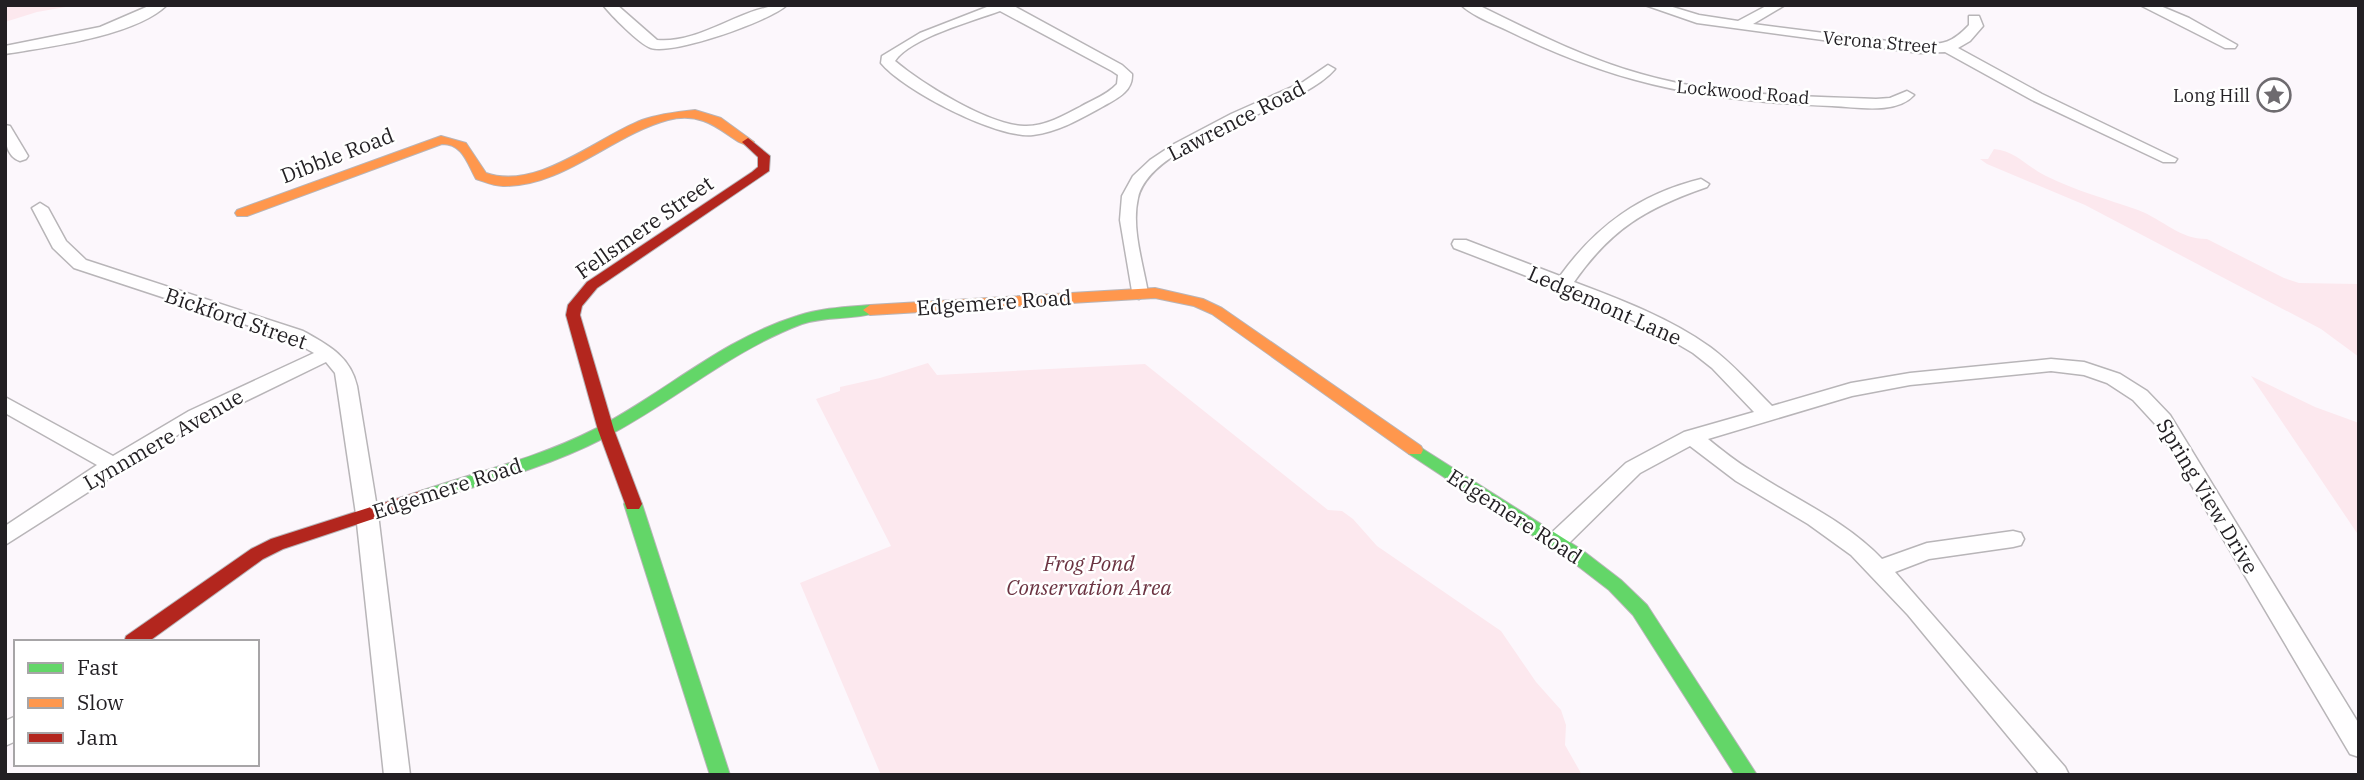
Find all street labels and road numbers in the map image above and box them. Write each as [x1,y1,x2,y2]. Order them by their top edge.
street label: Verona Street [1822,26,1938,58]
street label: Lawrence Road [1162,73,1310,167]
street label: Lockwood Road [1676,75,1810,109]
street label: Dibble Road [276,121,398,189]
street label: Fellsmere Street [570,169,718,285]
street label: Ledgemont Lane [1524,259,1686,351]
street label: Bickford Street [161,281,311,355]
street label: Edgemere Road [916,283,1073,321]
street label: Lynnmere Avenue [78,382,248,496]
street label: Spring View Drive [2151,413,2265,579]
street label: Edgemere Road [369,451,525,525]
street label: Edgemere Road [1442,462,1588,570]

